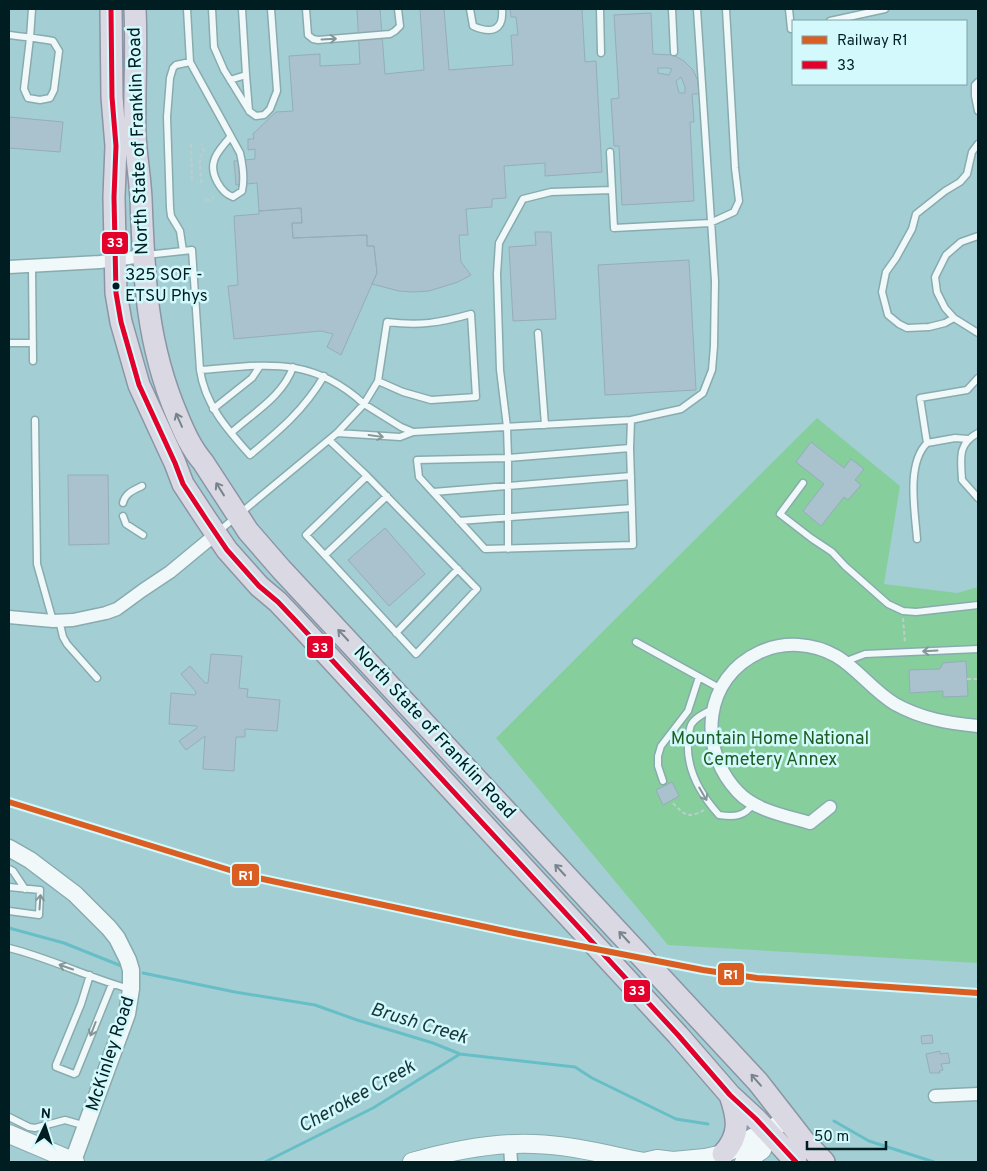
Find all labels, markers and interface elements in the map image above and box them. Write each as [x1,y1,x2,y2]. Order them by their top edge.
legend [792,20,967,85]
street label: North State of Franklin Road [124,27,154,255]
text: Railway R1 [837,32,908,51]
one-way arrow [321,35,337,44]
text: 33 [837,57,855,76]
line badge: 33 [101,231,129,255]
text: 33 [107,235,123,252]
place label: 325 SOF - ETSU Phys [125,265,208,308]
marker: 325 SOF - ETSU Phys [111,281,121,291]
one-way arrow [173,413,183,428]
one-way arrow [368,431,384,441]
one-way arrow [215,482,225,496]
one-way arrow [337,628,349,641]
line badge: 33 [306,635,334,659]
text: 33 [312,640,328,657]
street label: North State of Franklin Road [348,642,520,824]
one-way arrow [922,646,938,656]
park label: Mountain Home National Cemetery Annex [671,728,869,772]
one-way arrow [699,787,709,801]
line badge: R1 [231,863,260,887]
one-way arrow [554,863,566,876]
text: R1 [238,868,254,885]
one-way arrow [35,894,44,910]
one-way arrow [618,931,630,944]
one-way arrow [59,962,75,971]
line badge: R1 [717,962,745,986]
text: R1 [723,967,739,984]
line badge: 33 [623,979,651,1003]
text: 33 [629,983,645,1000]
street label: McKinley Road [82,994,140,1114]
water label: Brush Creek [368,998,471,1050]
one-way arrow [88,1021,97,1037]
water label: Cherokee Creek [294,1055,420,1139]
one-way arrow [750,1074,762,1087]
north arrow [20,1101,70,1151]
text: N [40,1106,51,1123]
scale bar [807,1118,886,1150]
text: 50 m [814,1128,849,1147]

